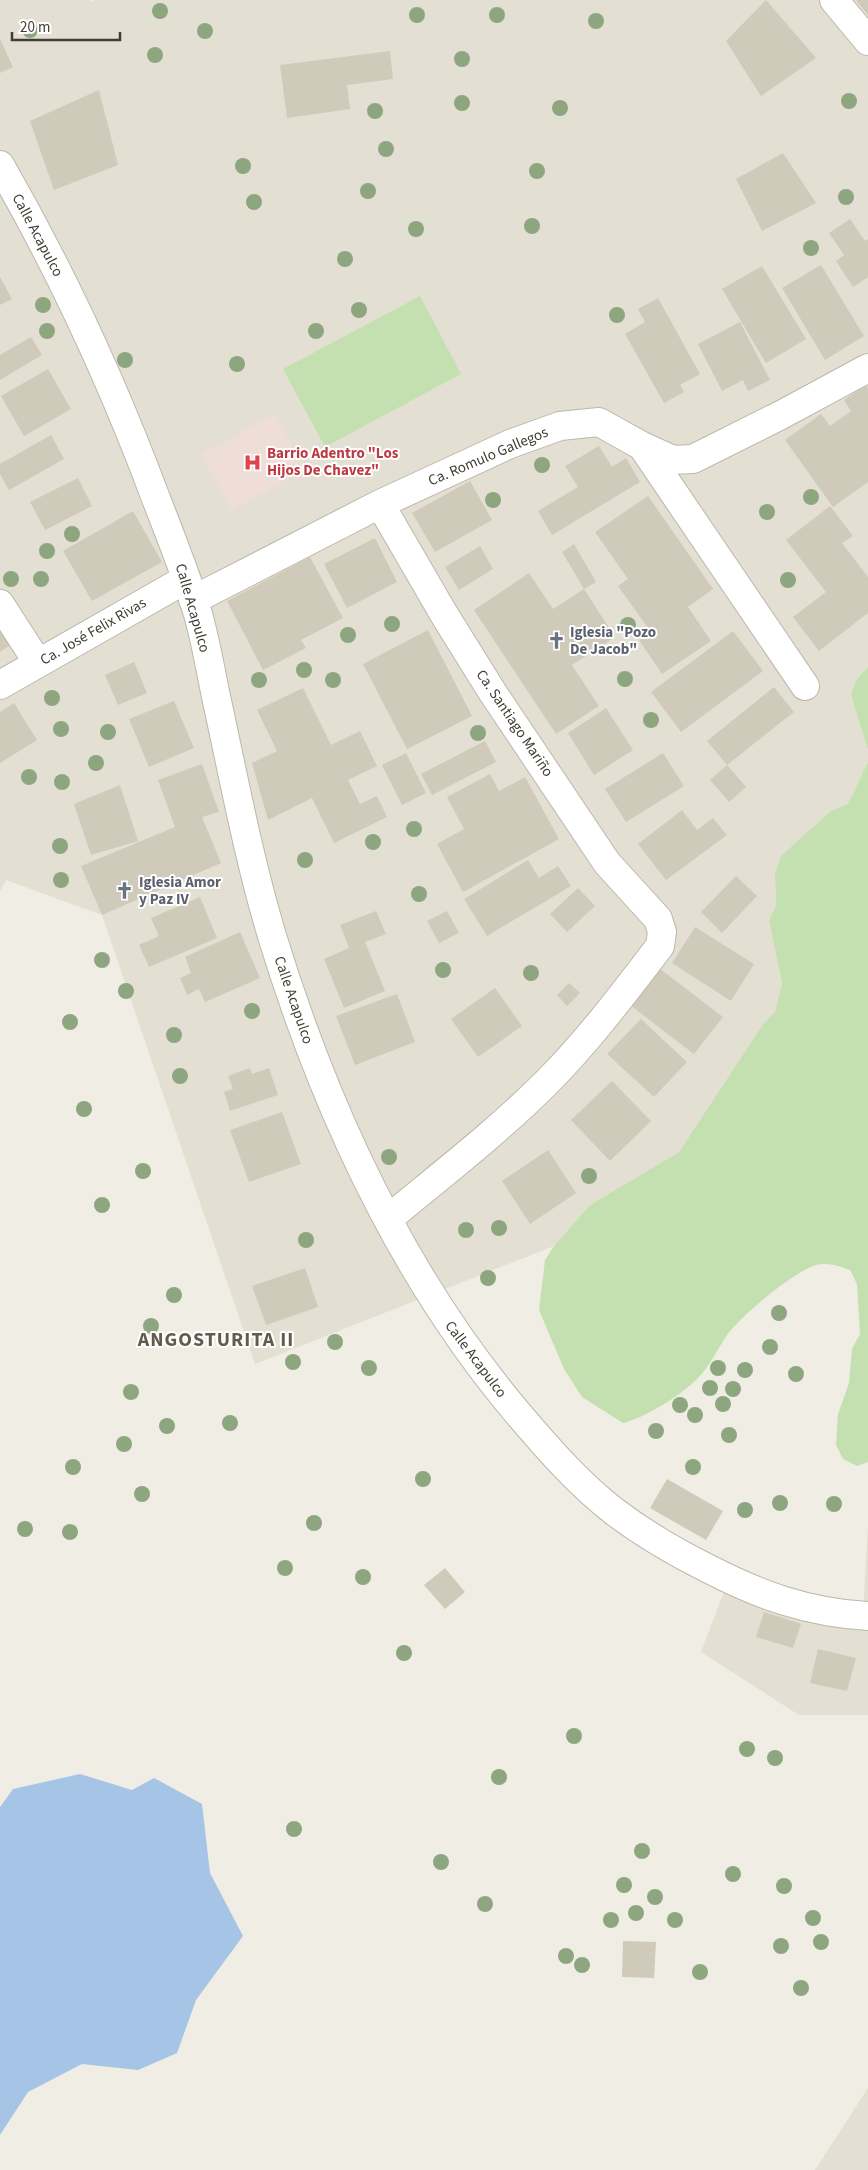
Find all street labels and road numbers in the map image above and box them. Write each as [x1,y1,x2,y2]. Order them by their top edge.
street label: Calle Acapulco [7,190,68,281]
street label: Ca. Romulo Gallegos [425,422,551,491]
street label: Calle Acapulco [170,561,215,655]
street label: Ca. José Felix Rivas [36,592,150,670]
street label: Ca. Santiago Mariño [471,666,558,781]
street label: Calle Acapulco [269,953,318,1047]
street label: Calle Acapulco [440,1316,512,1402]

